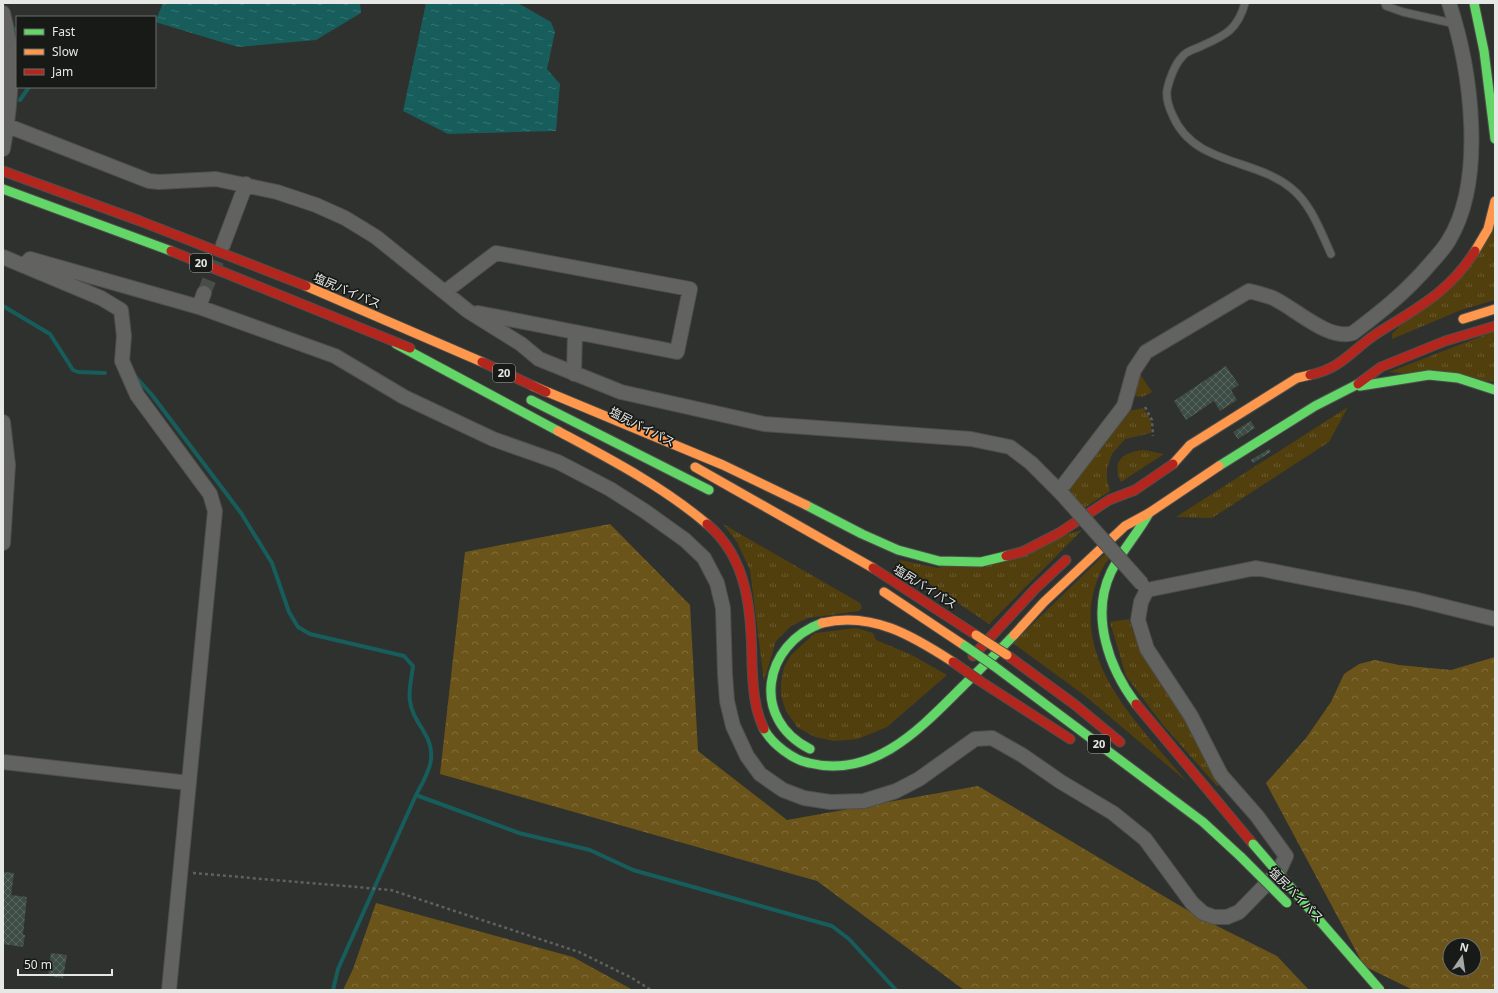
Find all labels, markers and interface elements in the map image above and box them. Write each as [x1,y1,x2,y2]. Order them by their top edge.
legend [16,16,156,88]
text: Fast [52,23,76,40]
text: Slow [52,43,79,60]
text: Jam [51,63,73,80]
road number: 20 [190,254,212,272]
street label: 塩尻バイパス [311,269,384,312]
road number: 20 [493,364,515,382]
street label: 塩尻バイパス [606,403,678,450]
street label: 塩尻バイパス [890,560,960,613]
road number: 20 [1088,735,1110,753]
street label: 塩尻バイパス [1265,863,1328,926]
north arrow [1442,937,1482,977]
text: N [1458,938,1470,955]
scale bar [18,951,112,977]
text: 50 m [24,956,52,973]

